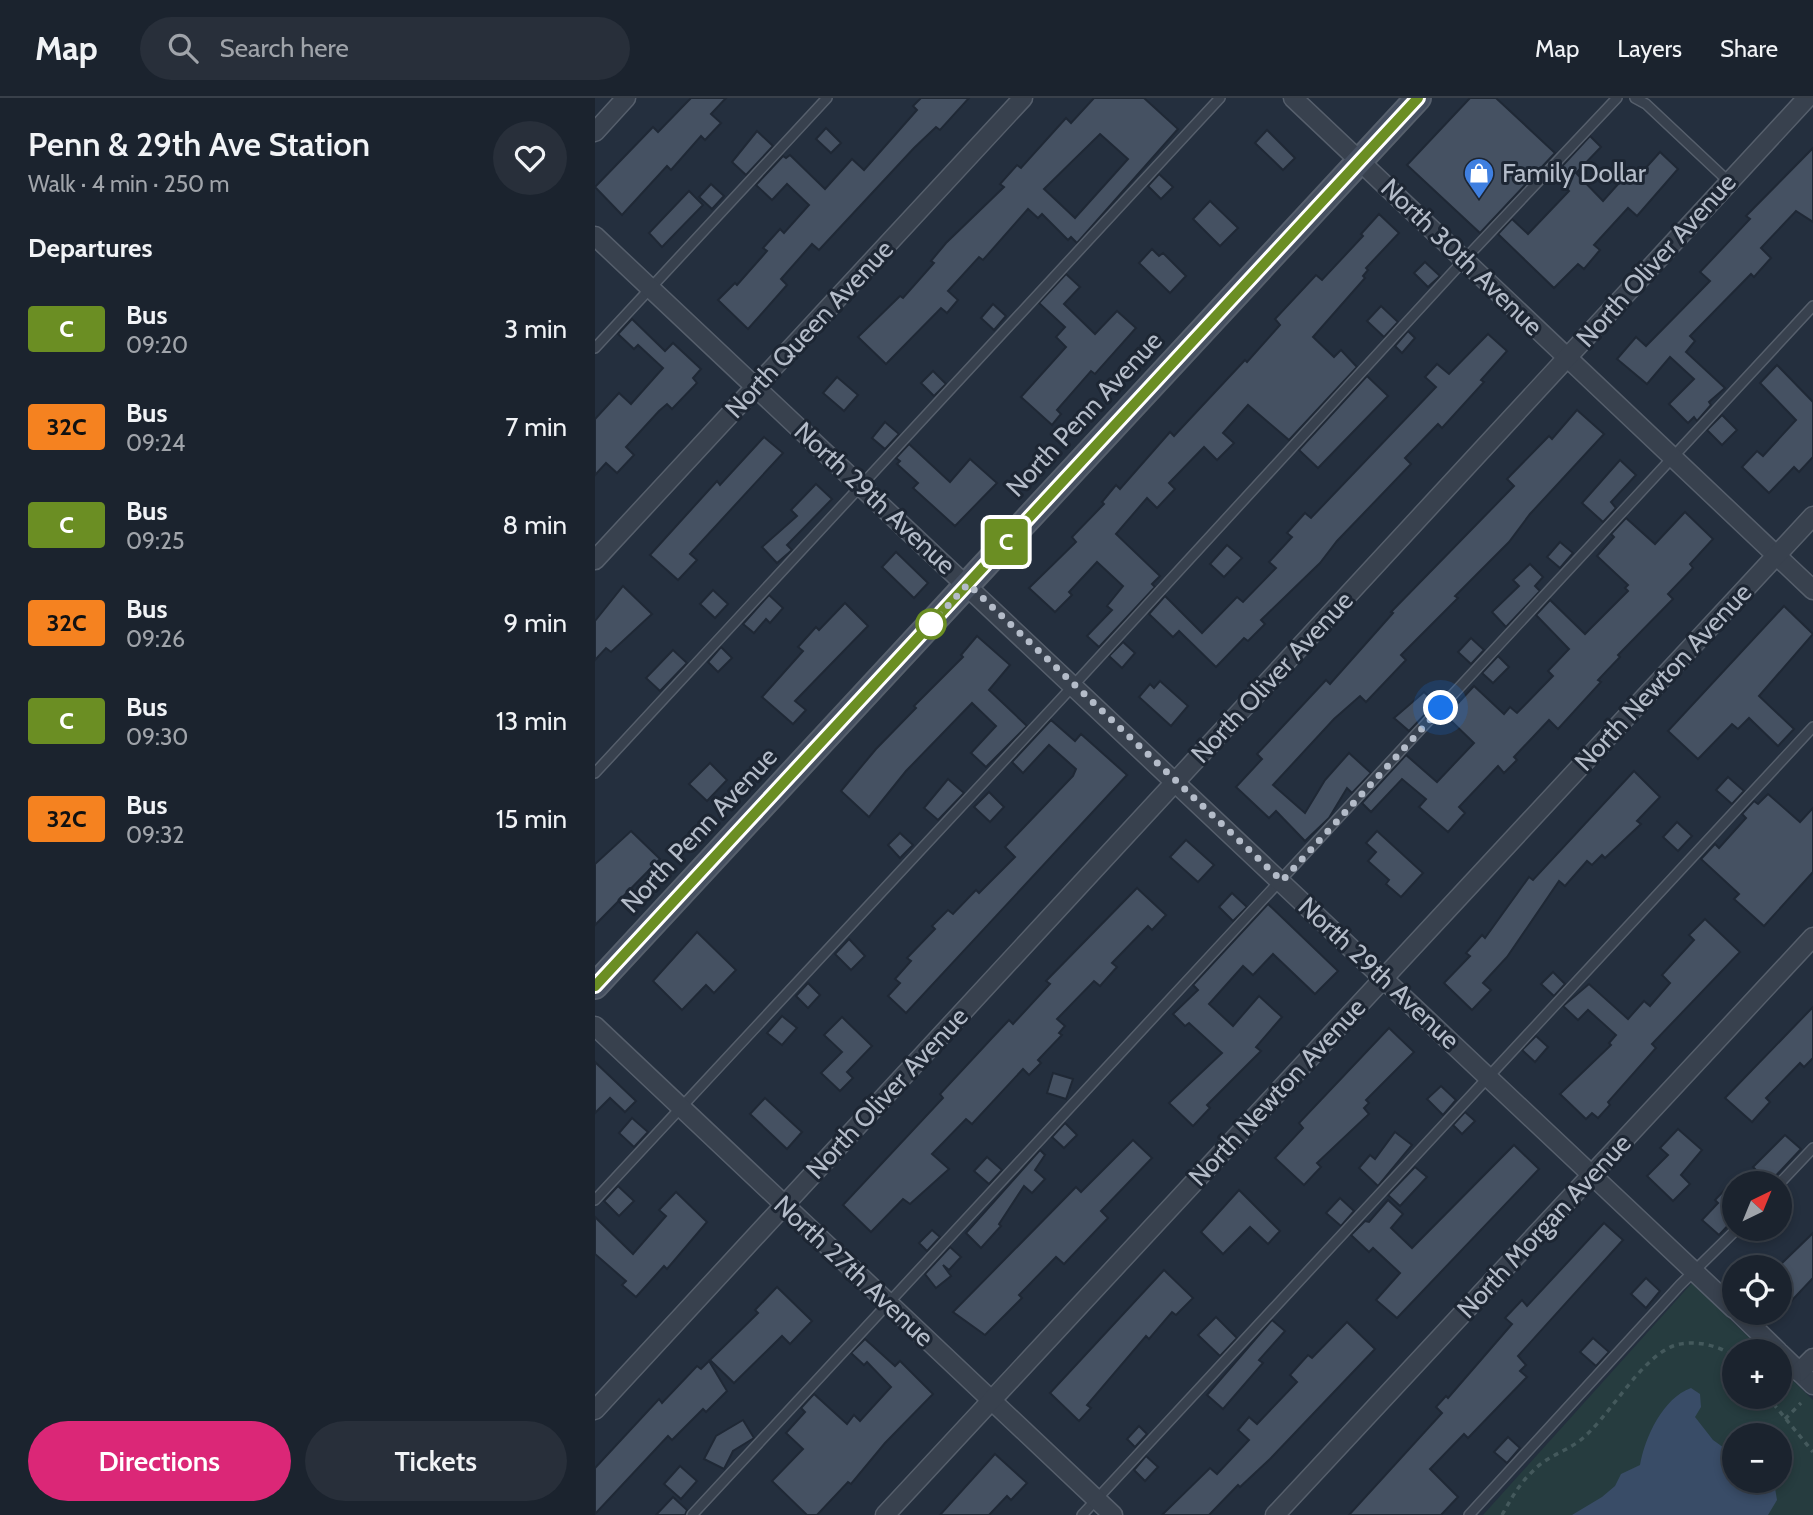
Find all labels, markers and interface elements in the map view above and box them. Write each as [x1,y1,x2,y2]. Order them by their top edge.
search box [140,17,630,80]
text: Map [35,28,98,68]
icon: search [164,29,202,67]
text: Search here [220,32,349,64]
text: Map [1535,34,1579,63]
text: Layers [1617,34,1682,63]
text: Share [1720,34,1778,63]
button: heart [493,121,567,195]
text: Penn & 29th Ave Station [28,124,370,164]
shop icon: Family Dollar [1462,156,1496,200]
place label: Family Dollar [1502,157,1647,189]
street label: North Oliver Avenue [1569,166,1743,354]
text: Walk · 4 min · 250 m [28,170,230,198]
street label: North 30th Avenue [1374,172,1550,342]
text: Departures [28,232,152,264]
street label: North Queen Avenue [718,233,900,425]
text: Bus [126,299,167,331]
text: 3 min [504,313,567,345]
text: C [59,314,74,343]
street label: North Penn Avenue [999,325,1169,503]
text: 09:20 [126,331,188,359]
text: Bus [126,397,167,429]
text: 7 min [505,411,567,443]
text: 32C [46,412,87,441]
street label: North 29th Avenue [788,415,962,581]
text: 09:24 [126,429,185,457]
text: Bus [126,495,167,527]
text: 8 min [503,509,567,541]
text: C [59,510,74,539]
line badge: C [983,519,1029,565]
text: 09:25 [126,527,184,555]
text: C [999,527,1013,556]
street label: North Newton Avenue [1568,576,1758,778]
street label: North Oliver Avenue [1184,585,1360,769]
text: Bus [126,593,167,625]
text: 9 min [504,607,567,639]
text: 32C [46,608,87,637]
unlabelled marker [916,609,946,639]
text: 09:26 [126,625,185,653]
your location [1423,690,1458,725]
text: Bus [126,691,167,723]
text: 13 min [496,705,567,737]
text: C [59,706,74,735]
text: 09:30 [126,723,188,751]
street label: North Penn Avenue [614,741,784,919]
text: Bus [126,789,167,821]
text: 15 min [496,803,567,835]
text: 32C [46,804,87,833]
text: 09:32 [126,821,184,849]
street label: North 29th Avenue [1292,890,1466,1056]
street label: North Newton Avenue [1182,991,1372,1193]
street label: North Oliver Avenue [799,1001,975,1185]
street label: North Morgan Avenue [1450,1127,1638,1325]
north arrow [1722,1171,1792,1241]
map controls [1722,1171,1792,1493]
street label: North 27th Avenue [767,1189,941,1353]
button: locate [1722,1255,1792,1325]
button: + [1722,1339,1792,1409]
button: Directions [28,1421,291,1501]
button: Tickets [305,1421,567,1501]
button: − [1722,1423,1792,1493]

